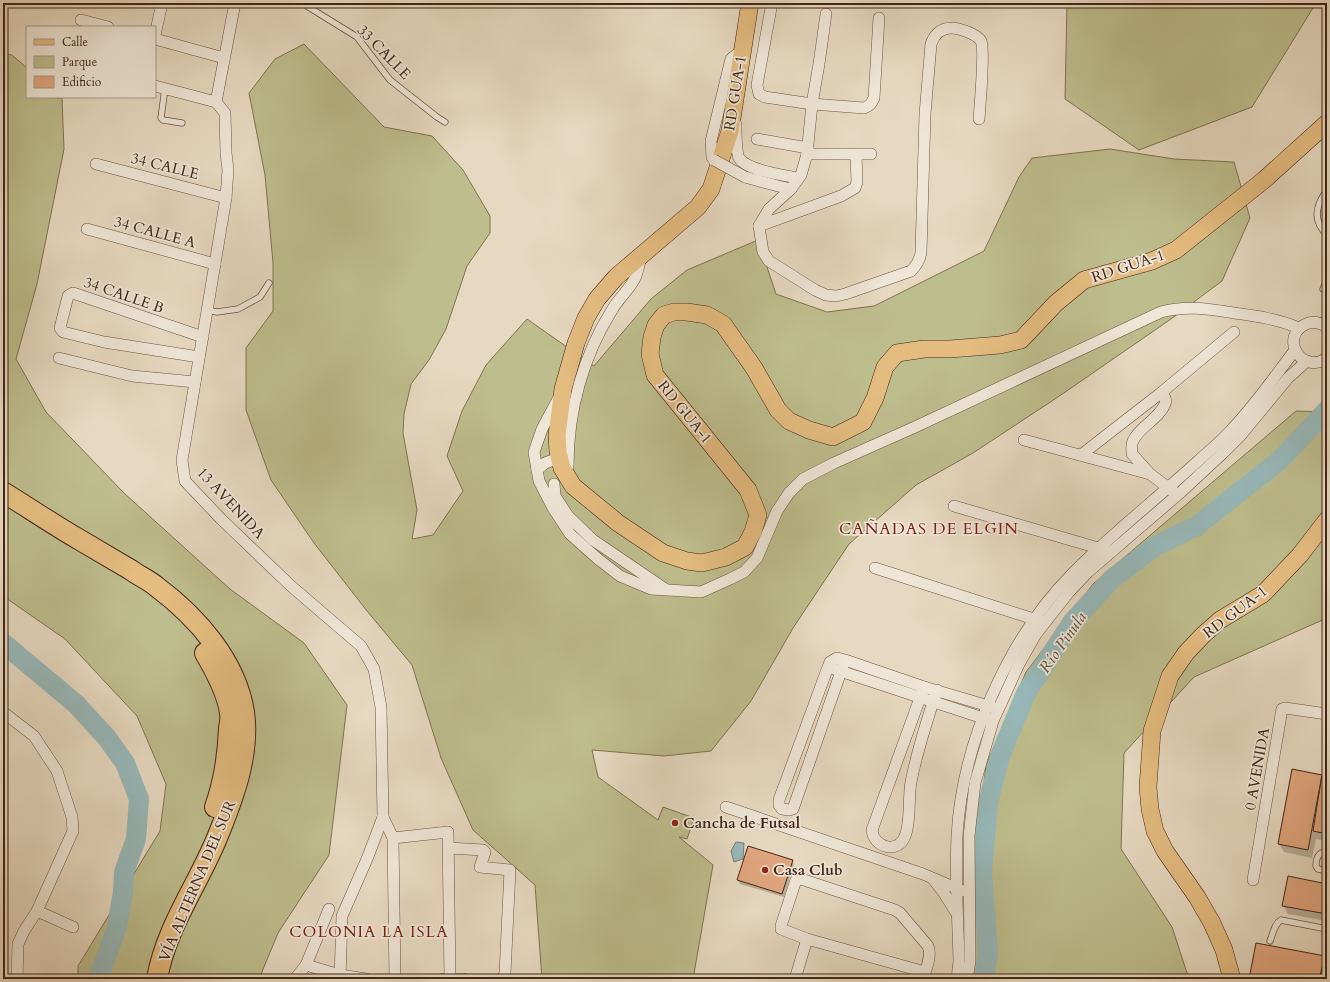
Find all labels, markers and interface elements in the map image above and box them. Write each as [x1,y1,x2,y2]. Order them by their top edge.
street label: 33 CALLE [353,20,415,84]
legend [26,26,156,98]
text: Calle [62,34,88,50]
text: Parque [62,54,97,70]
street label: RD GUA-1 [719,54,751,132]
text: Edificio [62,74,102,90]
street label: 34 CALLE [129,148,201,184]
street label: 34 CALLE A [112,212,198,253]
street label: RD GUA-1 [1089,245,1167,287]
street label: 34 CALLE B [81,272,167,318]
street label: RD GUA-1 [653,376,717,448]
street label: 13 AVENIDA [193,463,270,543]
district label: CAÑADAS DE ELGIN [839,518,1019,540]
street label: RD GUA-1 [1199,581,1271,643]
water label: Río Pinula [1034,608,1092,677]
street label: 0 AVENIDA [1240,726,1274,812]
street label: VÍA ALTERNA DEL SUR [154,797,240,965]
place label: Cancha de Futsal [683,813,801,833]
marker: Cancha de Futsal [670,818,680,828]
place label: Casa Club [773,860,843,880]
marker: Casa Club [760,865,770,875]
district label: COLONIA LA ISLA [289,921,449,943]

